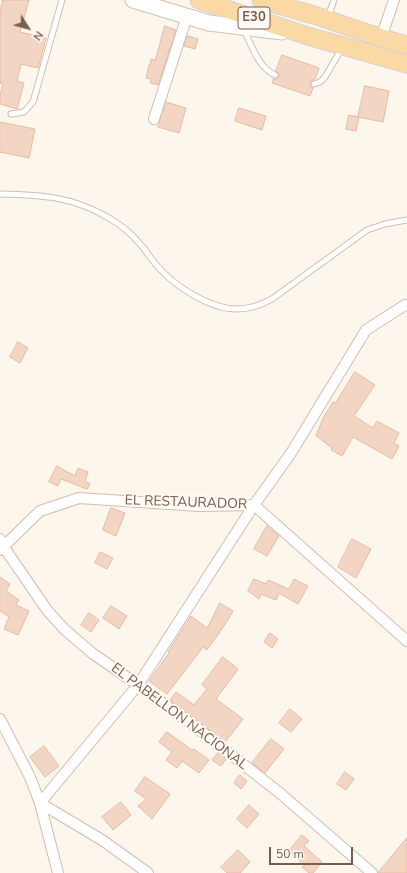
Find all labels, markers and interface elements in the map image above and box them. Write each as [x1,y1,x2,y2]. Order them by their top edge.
road number: E30 [238,7,270,29]
north arrow [8,8,48,48]
text: N [30,28,46,43]
street label: EL RESTAURADOR [124,492,248,514]
street label: EL PABELLON NACIONAL [107,660,251,774]
scale bar [271,839,355,865]
text: 50 m [276,846,304,862]

